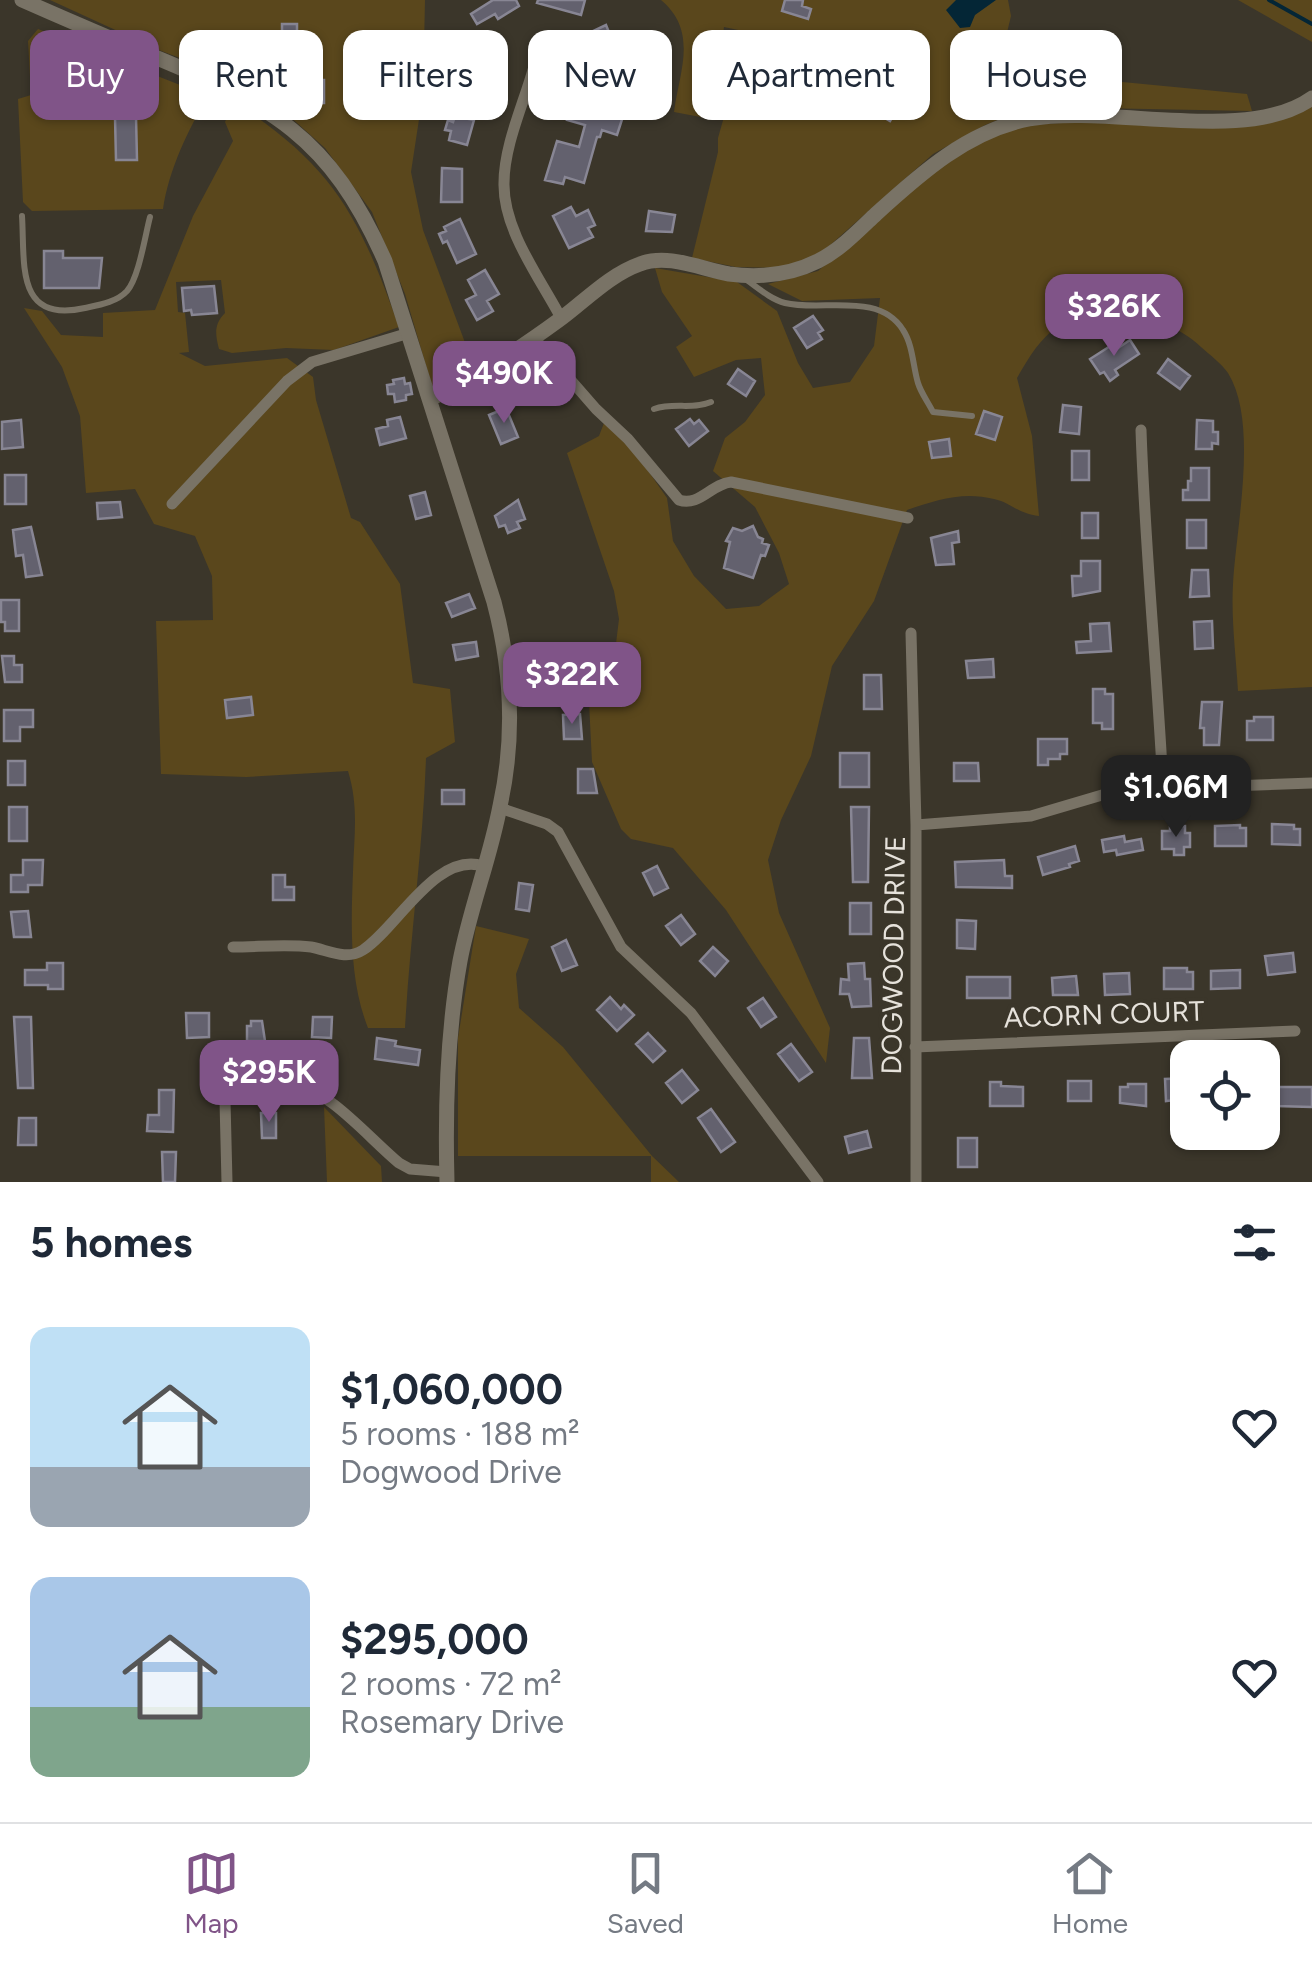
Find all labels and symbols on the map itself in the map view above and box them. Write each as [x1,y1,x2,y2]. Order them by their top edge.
pin: $326K [1044,274,1184,359]
pin: $490K [434,341,574,426]
pin: $322K [502,642,642,727]
pin: $1.06M [1095,755,1257,840]
street label: DOGWOOD DRIVE [874,835,912,1075]
street label: ACORN COURT [1003,993,1206,1034]
pin: $295K [199,1040,339,1125]

